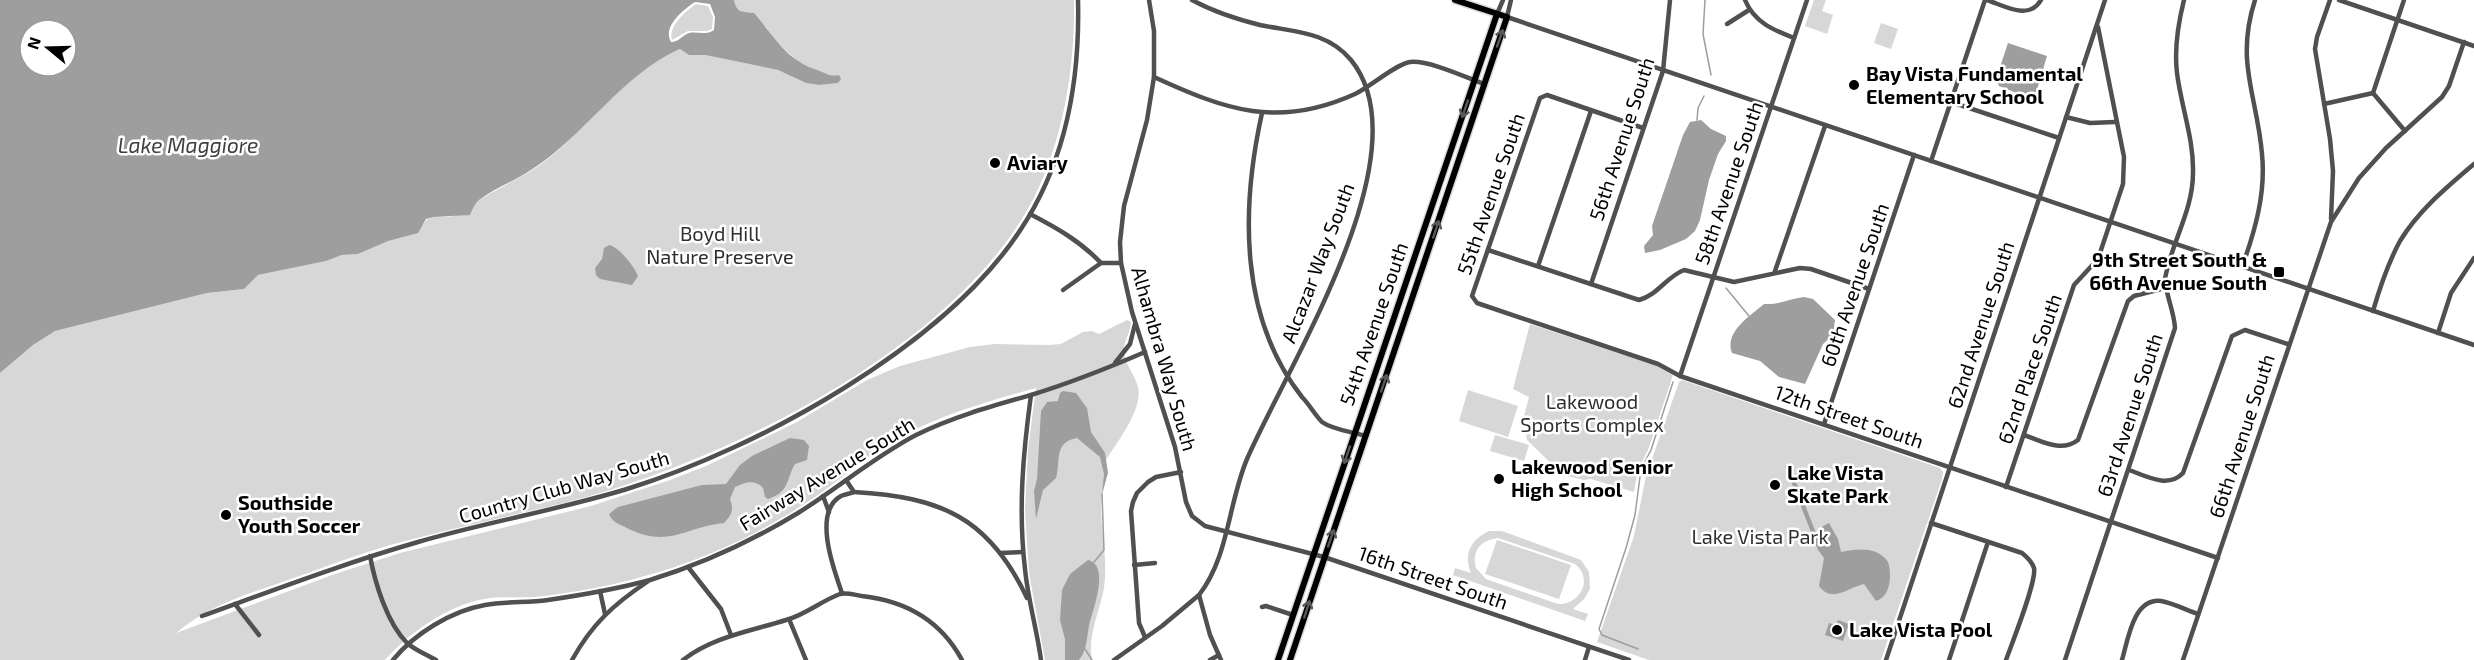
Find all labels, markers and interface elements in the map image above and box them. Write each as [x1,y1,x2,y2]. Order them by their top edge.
north arrow [18,18,78,78]
one-way arrow [1495,29,1506,48]
text: N [22,34,44,52]
street label: 56th Avenue South [1583,54,1659,223]
place label: Bay Vista Fundamental Elementary School [1866,61,2083,109]
marker: Bay Vista Fundamental Elementary School [1847,78,1861,92]
street label: 58th Avenue South [1689,98,1767,267]
one-way arrow [1458,99,1469,118]
street label: 55th Avenue South [1451,110,1529,278]
water label: Lake Maggiore [118,132,258,157]
place label: Aviary [1007,150,1068,175]
marker: Aviary [988,156,1002,170]
street label: Alcazar Way South [1275,179,1359,346]
street label: 60th Avenue South [1815,200,1893,370]
one-way arrow [1431,220,1442,239]
park label: Boyd Hill Nature Preserve [646,221,794,268]
street label: 62nd Avenue South [1942,238,2018,411]
street label: 54th Avenue South [1334,239,1412,408]
place label: 9th Street South & 66th Avenue South [2089,247,2267,294]
street label: Alhambra Way South [1127,264,1203,454]
marker: 9th Street South & 66th Avenue South [2272,265,2286,279]
street label: 62nd Place South [1992,291,2066,447]
street label: 63rd Avenue South [2091,330,2167,499]
street label: 66th Avenue South [2203,351,2279,521]
one-way arrow [1379,374,1390,393]
street label: 12th Street South [1772,379,1927,453]
park label: Lakewood Sports Complex [1520,389,1664,436]
street label: Fairway Avenue South [734,411,919,535]
street label: Country Club Way South [456,444,672,528]
one-way arrow [1340,445,1351,464]
place label: Lakewood Senior High School [1511,454,1673,501]
place label: Lake Vista Skate Park [1787,460,1889,507]
marker: Lakewood Senior High School [1492,472,1506,486]
marker: Lake Vista Skate Park [1768,478,1782,492]
place label: Southside Youth Soccer [238,490,361,537]
marker: Southside Youth Soccer [219,508,233,522]
park label: Lake Vista Park [1691,524,1829,548]
one-way arrow [1327,529,1338,547]
street label: 16th Street South [1355,540,1511,614]
one-way arrow [1303,600,1314,619]
place label: Lake Vista Pool [1849,617,1993,641]
marker: Lake Vista Pool [1830,623,1844,637]

